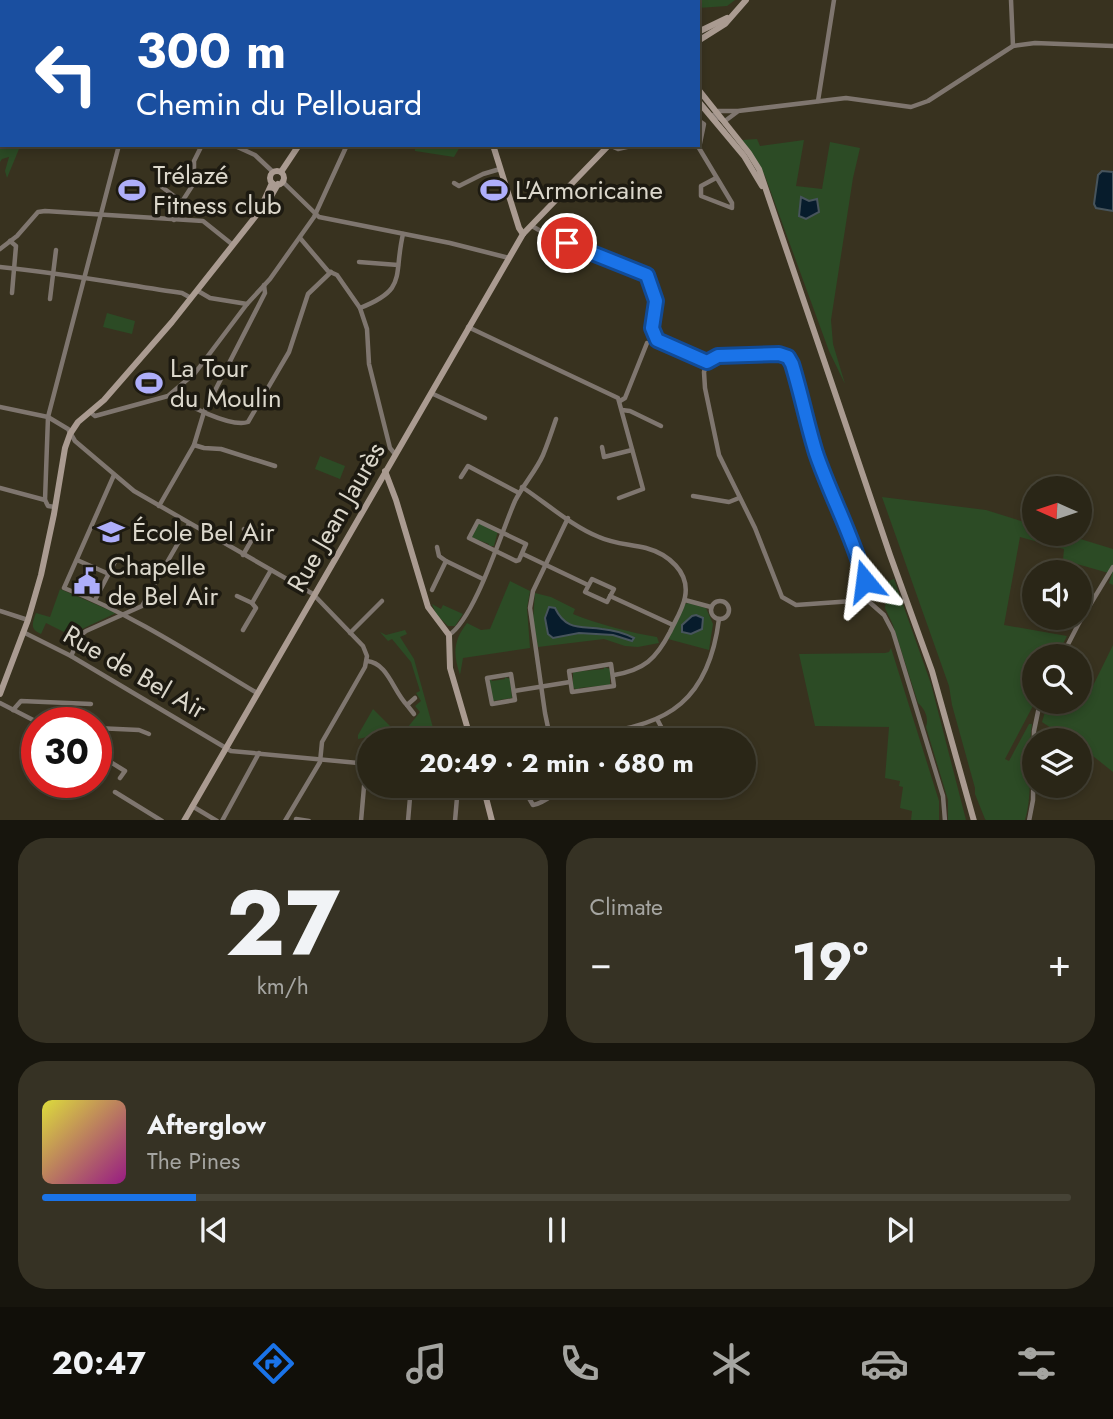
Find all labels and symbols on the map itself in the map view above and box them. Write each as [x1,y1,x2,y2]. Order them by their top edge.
place label: Trélazé Fitness club [153,156,282,224]
place label: L'Armoricaine [515,171,663,209]
sports icon: Trélazé Fitness club [117,175,147,205]
sports icon: L'Armoricaine [479,175,509,205]
pin [537,213,597,273]
place label: La Tour du Moulin [170,349,282,417]
sports icon: La Tour du Moulin [134,368,164,398]
street label: Rue Jean Jaurès [278,435,394,599]
north arrow [1022,476,1092,546]
place label: École Bel Air [132,513,275,551]
school or university icon: École Bel Air [96,517,126,547]
position arrow [828,544,902,618]
place label: Chapelle de Bel Air [108,547,219,615]
public building icon: Chapelle de Bel Air [72,566,102,596]
street label: Rue de Bel Air [56,616,214,728]
speed limit sign: 30 [21,707,112,798]

